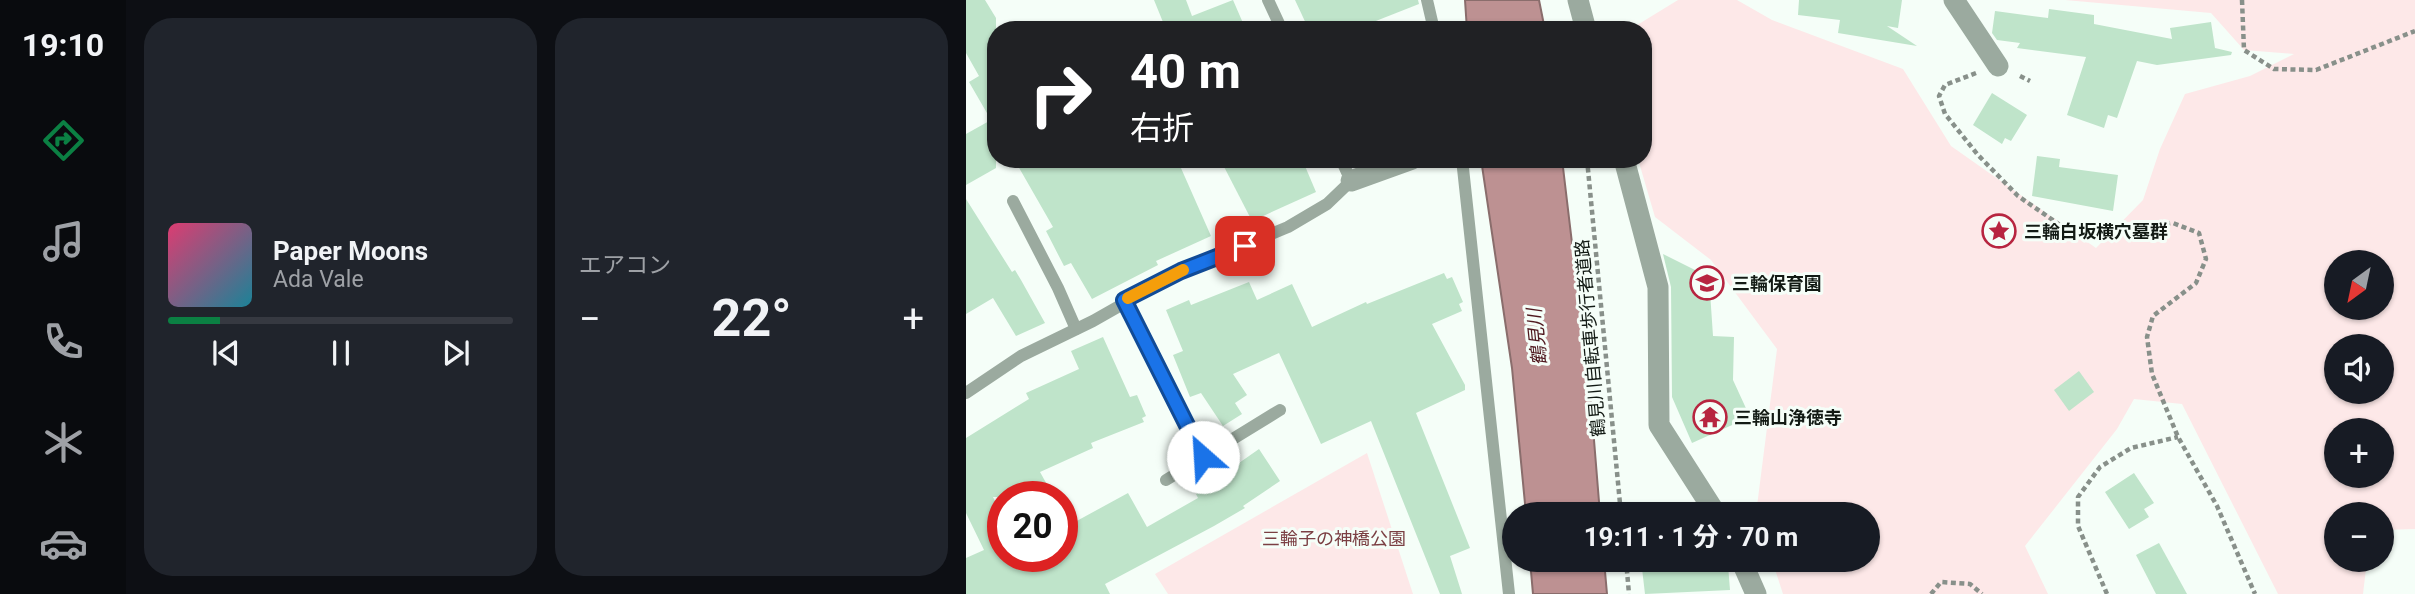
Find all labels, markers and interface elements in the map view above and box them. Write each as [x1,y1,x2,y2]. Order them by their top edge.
text: 19:10 [22,26,104,64]
text: 40 m [1130,43,1241,100]
icon: right [1015,49,1106,140]
text: 右折 [1130,109,1194,147]
icon: directions [39,116,88,165]
place icon: 三輪白坂横穴墓群 [1980,212,2018,250]
pin [1215,216,1275,276]
icon: music [39,217,88,266]
place label: 三輪白坂横穴墓群 [2024,221,2168,242]
icon: arrive [1226,227,1264,265]
text: Paper Moons [273,236,428,266]
street label: 鶴見川自転車歩行者道路 [1571,238,1609,438]
north arrow [2324,250,2394,320]
map controls [2324,250,2394,572]
text: エアコン [579,252,671,279]
school or university icon: 三輪保育園 [1688,264,1726,302]
text: Ada Vale [273,266,364,293]
place label: 三輪保育園 [1732,273,1822,294]
text: 22° [712,288,792,349]
text: − [579,297,601,341]
text: + [902,297,924,341]
water label: 鶴見川 [1522,305,1551,367]
icon: phone [39,317,88,366]
icon: previous [207,334,245,372]
icon: pause [322,334,360,372]
icon: next [437,334,475,372]
button: sound [2324,334,2394,404]
temple icon: 三輪山浄徳寺 [1691,398,1729,436]
place label: 三輪山浄徳寺 [1734,407,1842,428]
icon: climate [39,418,88,467]
button: + [2324,418,2394,488]
position arrow [1166,420,1240,494]
speed limit sign: 20 [987,481,1078,572]
button: − [2324,502,2394,572]
icon: car [39,519,88,568]
text: 19:11 · 1 分 · 70 m [1584,522,1798,552]
park label: 三輪子の神橋公園 [1262,528,1406,549]

